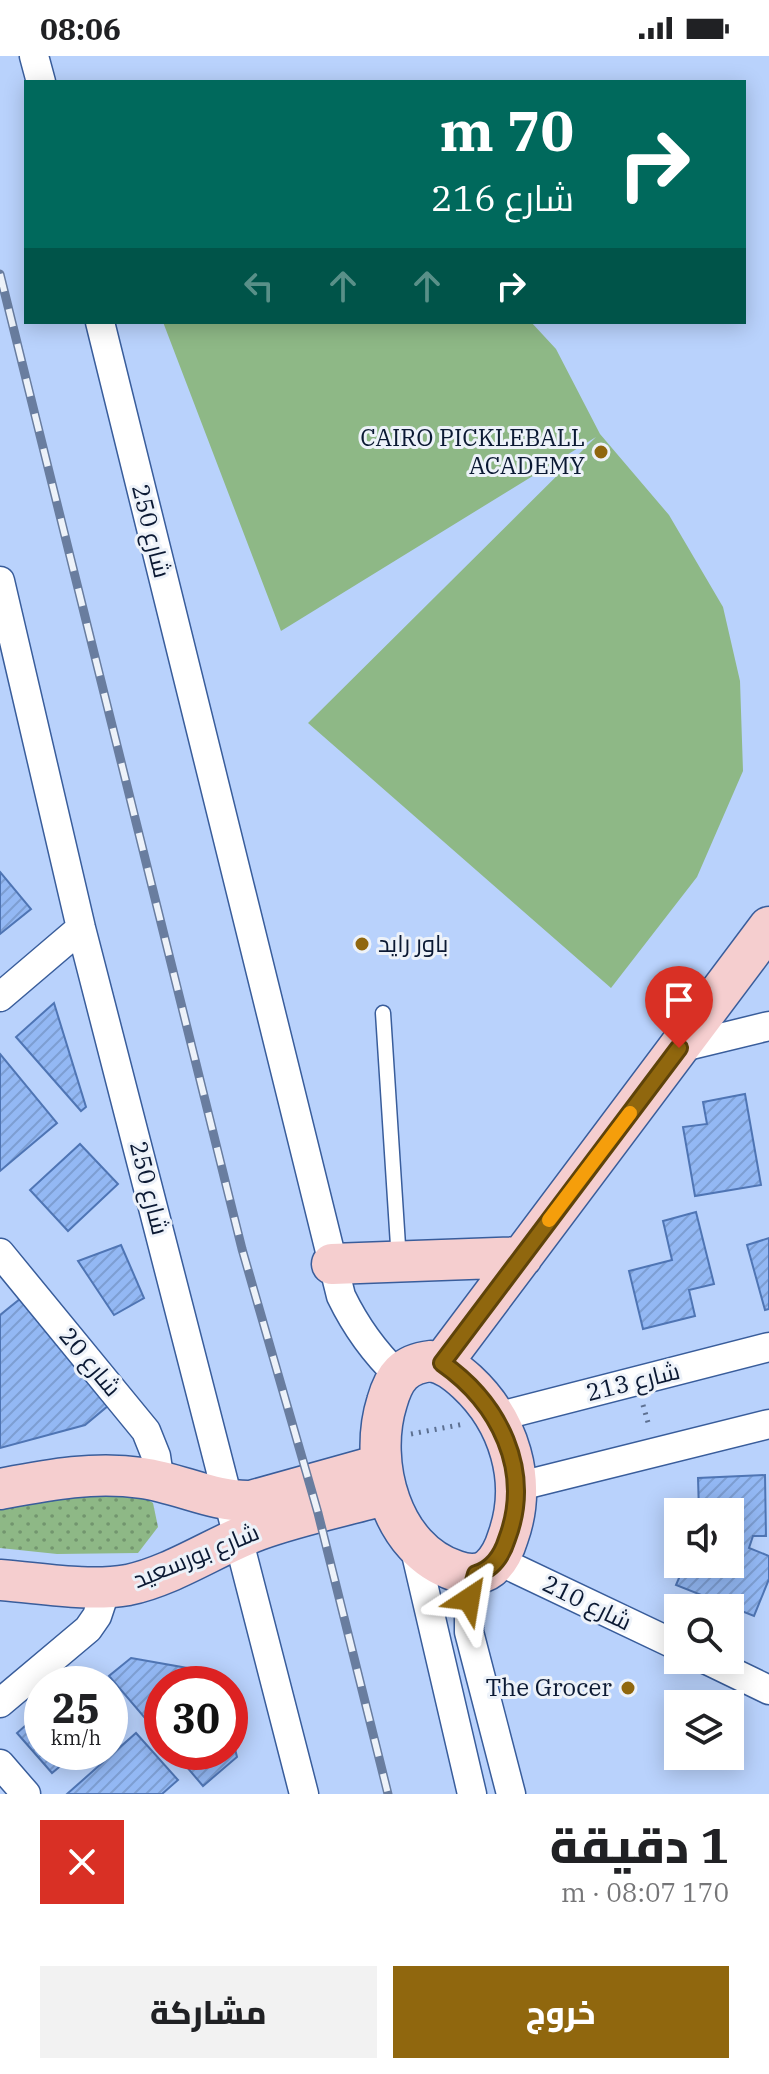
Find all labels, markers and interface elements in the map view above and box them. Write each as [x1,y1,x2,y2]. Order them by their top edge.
text: 08:06 [40,9,121,48]
text: 70 m [439,94,574,166]
icon: right [602,112,706,216]
text: شارع 216 [431,174,574,221]
icon: left [237,264,281,308]
icon: ahead [321,264,365,308]
icon: ahead [405,264,449,308]
icon: right [489,264,533,308]
place label: CAIRO PICKLEBALL ACADEMY [360,421,585,481]
marker: CAIRO PICKLEBALL ACADEMY [592,443,610,461]
street label: شارع 250 [124,481,179,581]
place label: باور رايد [378,927,448,959]
marker: باور رايد [353,935,371,953]
pin [645,966,713,1048]
icon: arrive [657,978,701,1022]
street label: شارع 250 [122,1138,177,1238]
street label: شارع 20 [52,1320,129,1403]
street label: شارع 213 [583,1354,683,1409]
map controls [664,1498,744,1770]
button: sound [664,1498,744,1578]
street label: شارع بورسعيد [128,1515,264,1596]
position arrow [427,1557,511,1641]
street label: شارع 210 [537,1567,637,1638]
button: search [664,1594,744,1674]
speed limit sign: 30 [144,1666,248,1770]
place label: The Grocer [486,1671,612,1703]
marker: The Grocer [619,1679,637,1697]
text: 25 [52,1682,100,1734]
button: layers [664,1690,744,1770]
text: km/h [51,1724,101,1751]
text: 1 دقيقة [550,1814,729,1876]
button: close [40,1820,124,1904]
text: 170 m · 08:07 [561,1875,729,1909]
button: مشاركة [40,1966,377,2058]
button: خروج [393,1966,729,2058]

